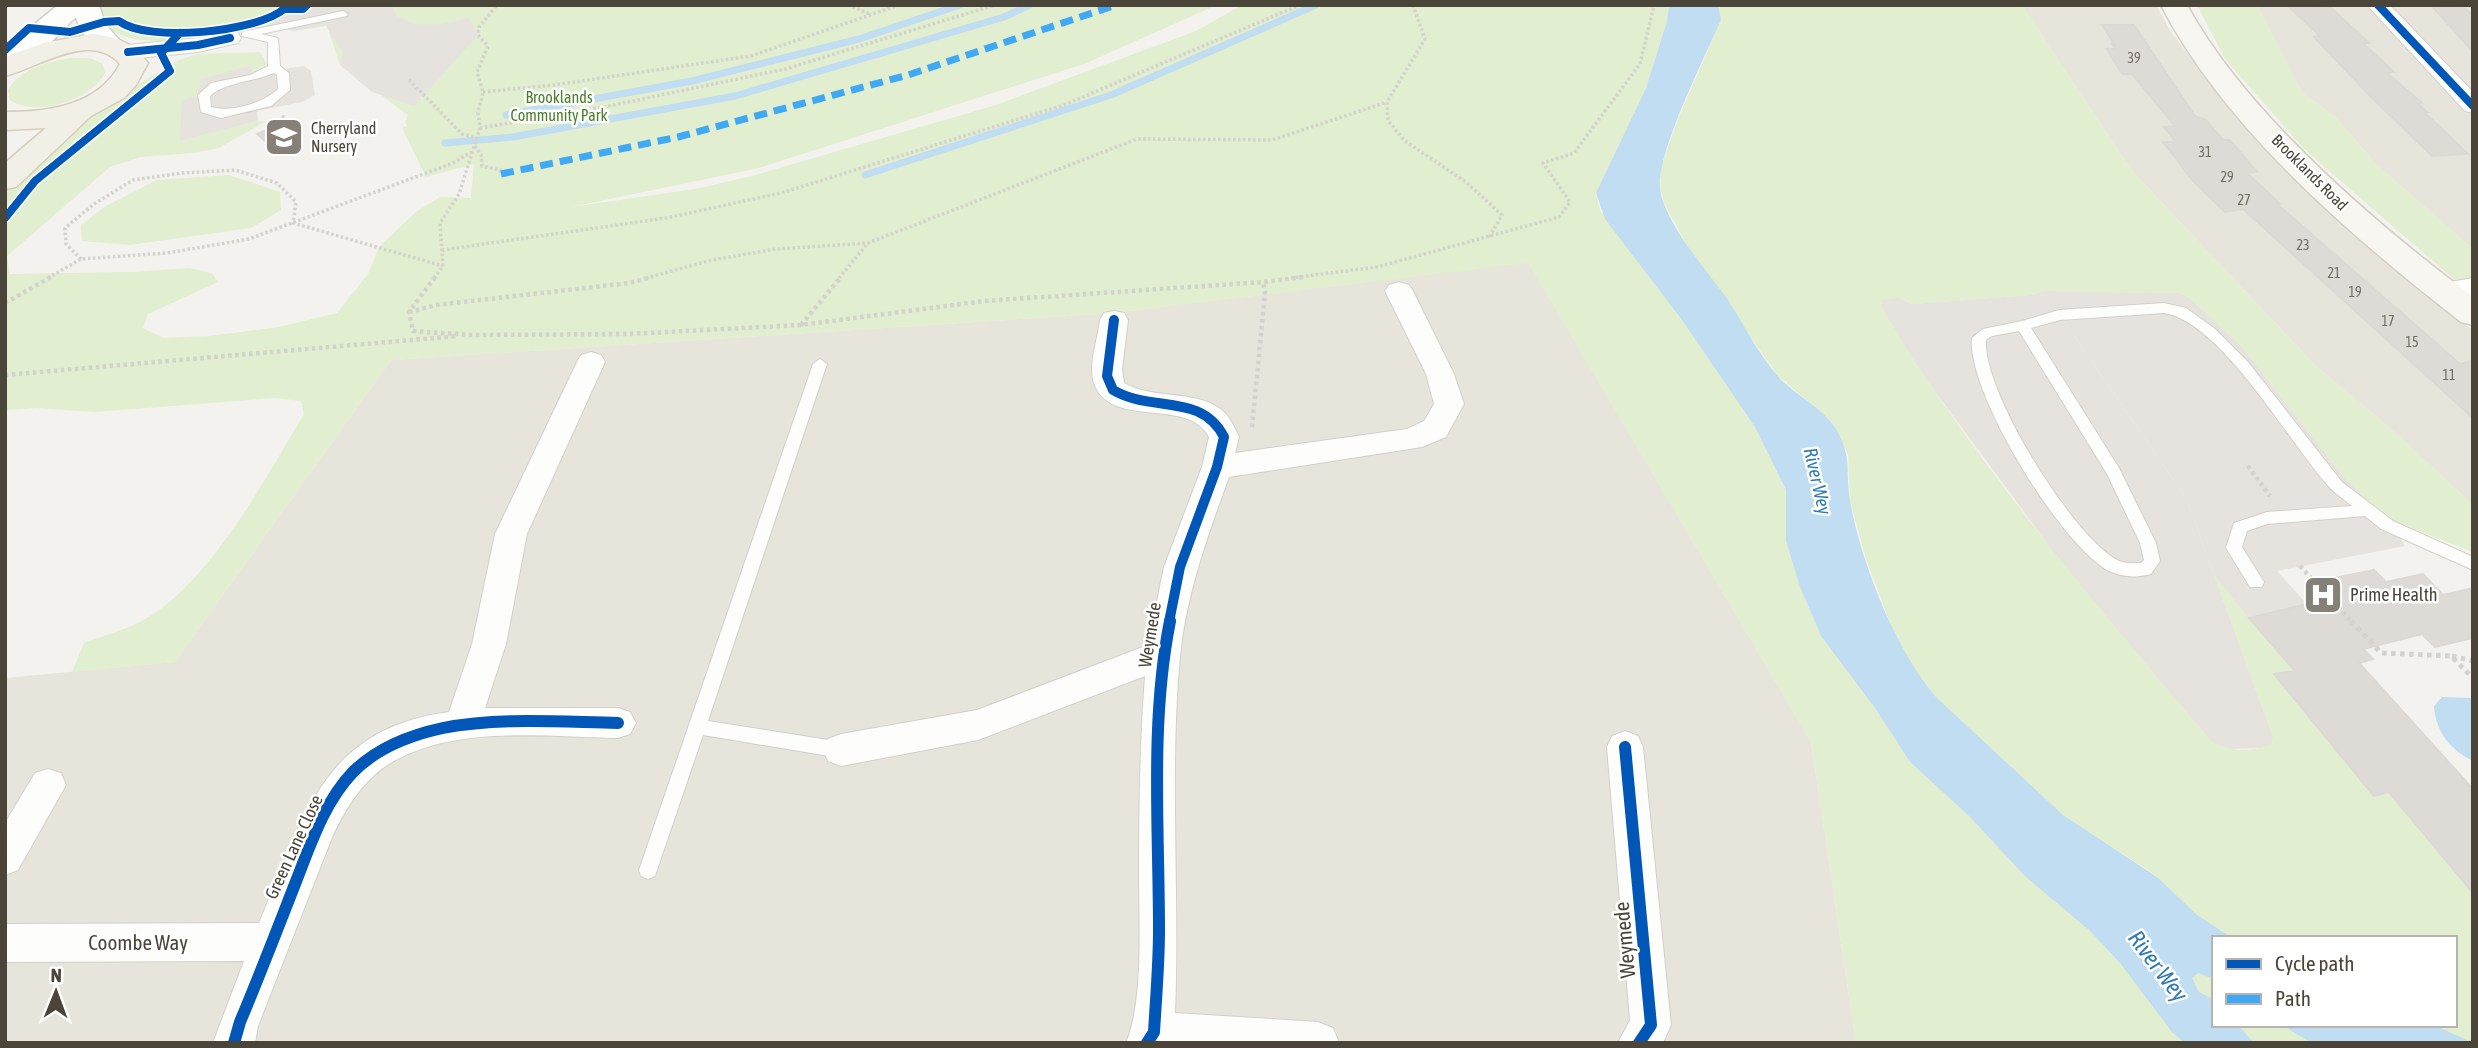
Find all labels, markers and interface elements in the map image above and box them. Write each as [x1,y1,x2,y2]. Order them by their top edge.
house number: 39 [2127,50,2141,66]
park label: Brooklands Community Park [510,88,608,125]
school or university icon: Cherryland Nursery [263,116,305,158]
place label: Cherryland Nursery [311,119,376,156]
street label: Brooklands Road [2268,130,2352,214]
house number: 31 [2198,144,2212,160]
house number: 29 [2220,169,2234,185]
house number: 27 [2237,192,2251,208]
house number: 23 [2296,237,2310,253]
house number: 21 [2327,265,2341,281]
house number: 19 [2348,284,2362,300]
house number: 17 [2381,313,2395,329]
house number: 15 [2405,334,2419,350]
house number: 11 [2442,367,2456,383]
water label: River Wey [1800,445,1836,517]
hospital icon: Prime Health [2302,574,2344,616]
place label: Prime Health [2350,584,2438,605]
street label: Weymede [1134,601,1165,669]
street label: Green Lane Close [260,791,327,902]
street label: Weymede [1609,901,1639,979]
water label: River Wey [2123,925,2193,1007]
street label: Coombe Way [88,930,188,954]
legend [2212,936,2457,1027]
text: Cycle path [2275,951,2354,975]
north arrow [21,957,91,1027]
text: N [50,964,62,986]
text: Path [2275,986,2311,1010]

